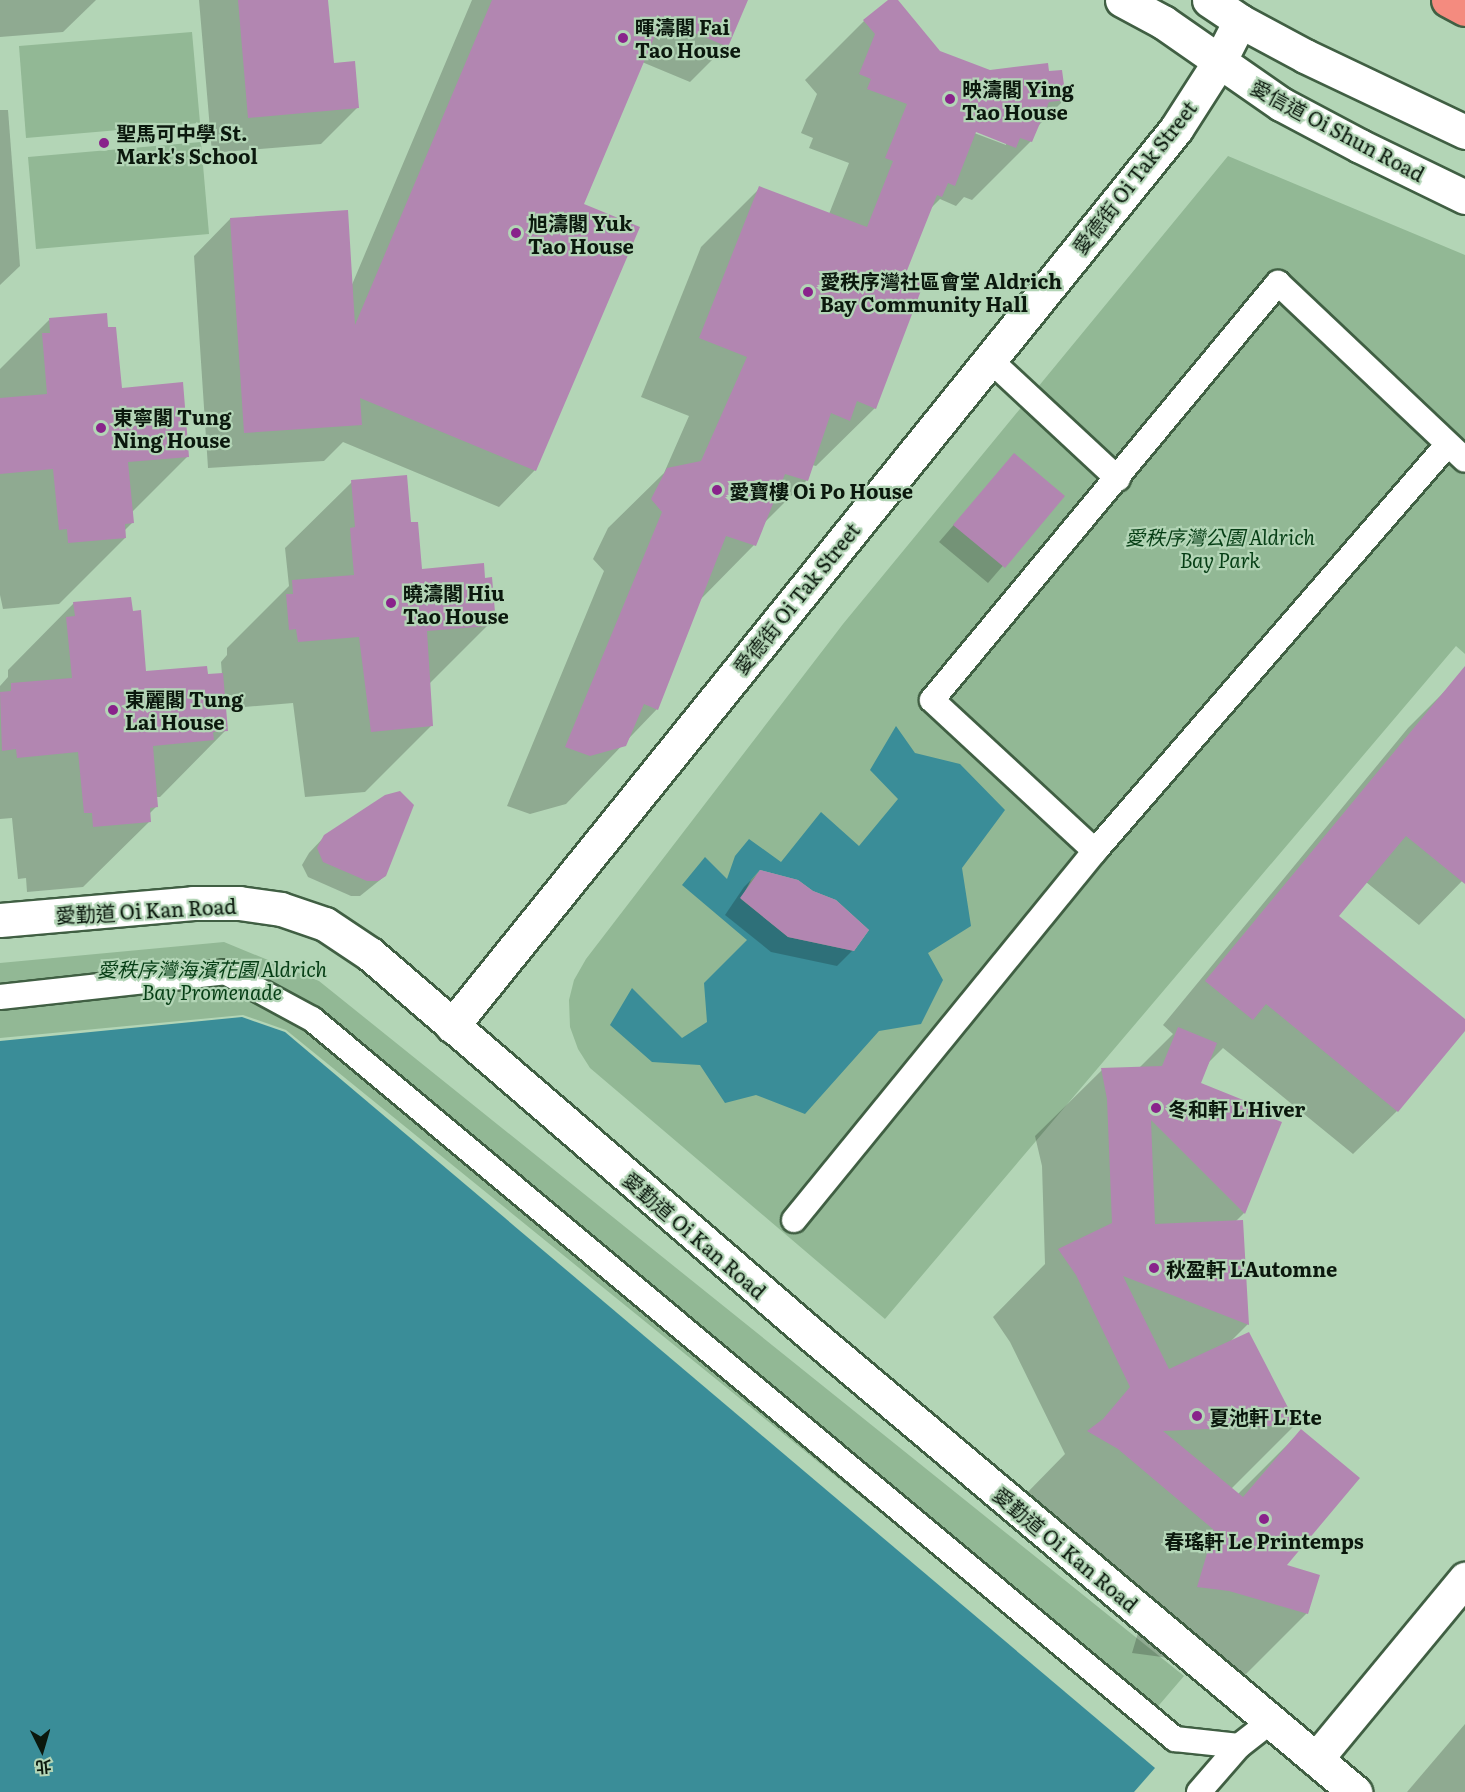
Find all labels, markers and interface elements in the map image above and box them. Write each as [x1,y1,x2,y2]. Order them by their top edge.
place label: 暉濤閣 Fai Tao House [635,14,741,61]
marker: 暉濤閣 Fai Tao House [616,31,630,45]
street label: 愛信道 Oi Shun Road [1247,74,1429,186]
place label: 映濤閣 Ying Tao House [962,76,1074,123]
marker: 映濤閣 Ying Tao House [943,92,957,106]
street label: 愛德街 Oi Tak Street [1067,96,1201,258]
place label: 聖馬可中學 St. Mark's School [116,120,258,167]
marker: 聖馬可中學 St. Mark's School [97,136,111,150]
place label: 旭濤閣 Yuk Tao House [528,210,634,257]
marker: 旭濤閣 Yuk Tao House [509,226,523,240]
place label: 愛秩序灣社區會堂 Aldrich Bay Community Hall [820,268,1062,315]
marker: 愛秩序灣社區會堂 Aldrich Bay Community Hall [801,285,815,299]
place label: 東寧閣 Tung Ning House [113,404,231,451]
marker: 東寧閣 Tung Ning House [94,421,108,435]
place label: 愛寶樓 Oi Po House [729,478,913,502]
marker: 愛寶樓 Oi Po House [710,483,724,497]
street label: 愛德街 Oi Tak Street [728,518,864,678]
park label: 愛秩序灣公園 Aldrich Bay Park [1125,524,1315,571]
place label: 曉濤閣 Hiu Tao House [403,580,509,627]
marker: 曉濤閣 Hiu Tao House [384,596,398,610]
place label: 東麗閣 Tung Lai House [125,686,243,733]
marker: 東麗閣 Tung Lai House [106,703,120,717]
street label: 愛勤道 Oi Kan Road [55,893,237,927]
park label: 愛秩序灣海濱花園 Aldrich Bay Promenade [97,957,327,1004]
place label: 冬和軒 L'Hiver [1168,1096,1305,1120]
marker: 冬和軒 L'Hiver [1149,1101,1163,1115]
street label: 愛勤道 Oi Kan Road [619,1167,771,1303]
place label: 秋盈軒 L'Automne [1166,1256,1337,1280]
marker: 秋盈軒 L'Automne [1147,1261,1161,1275]
place label: 夏池軒 L'Ete [1209,1404,1322,1428]
marker: 夏池軒 L'Ete [1190,1409,1204,1423]
street label: 愛勤道 Oi Kan Road [989,1482,1143,1616]
marker: 春瑤軒 Le Printemps [1257,1512,1271,1526]
place label: 春瑤軒 Le Printemps [1164,1528,1364,1552]
north arrow [12,1720,72,1780]
text: 北 [35,1755,53,1781]

